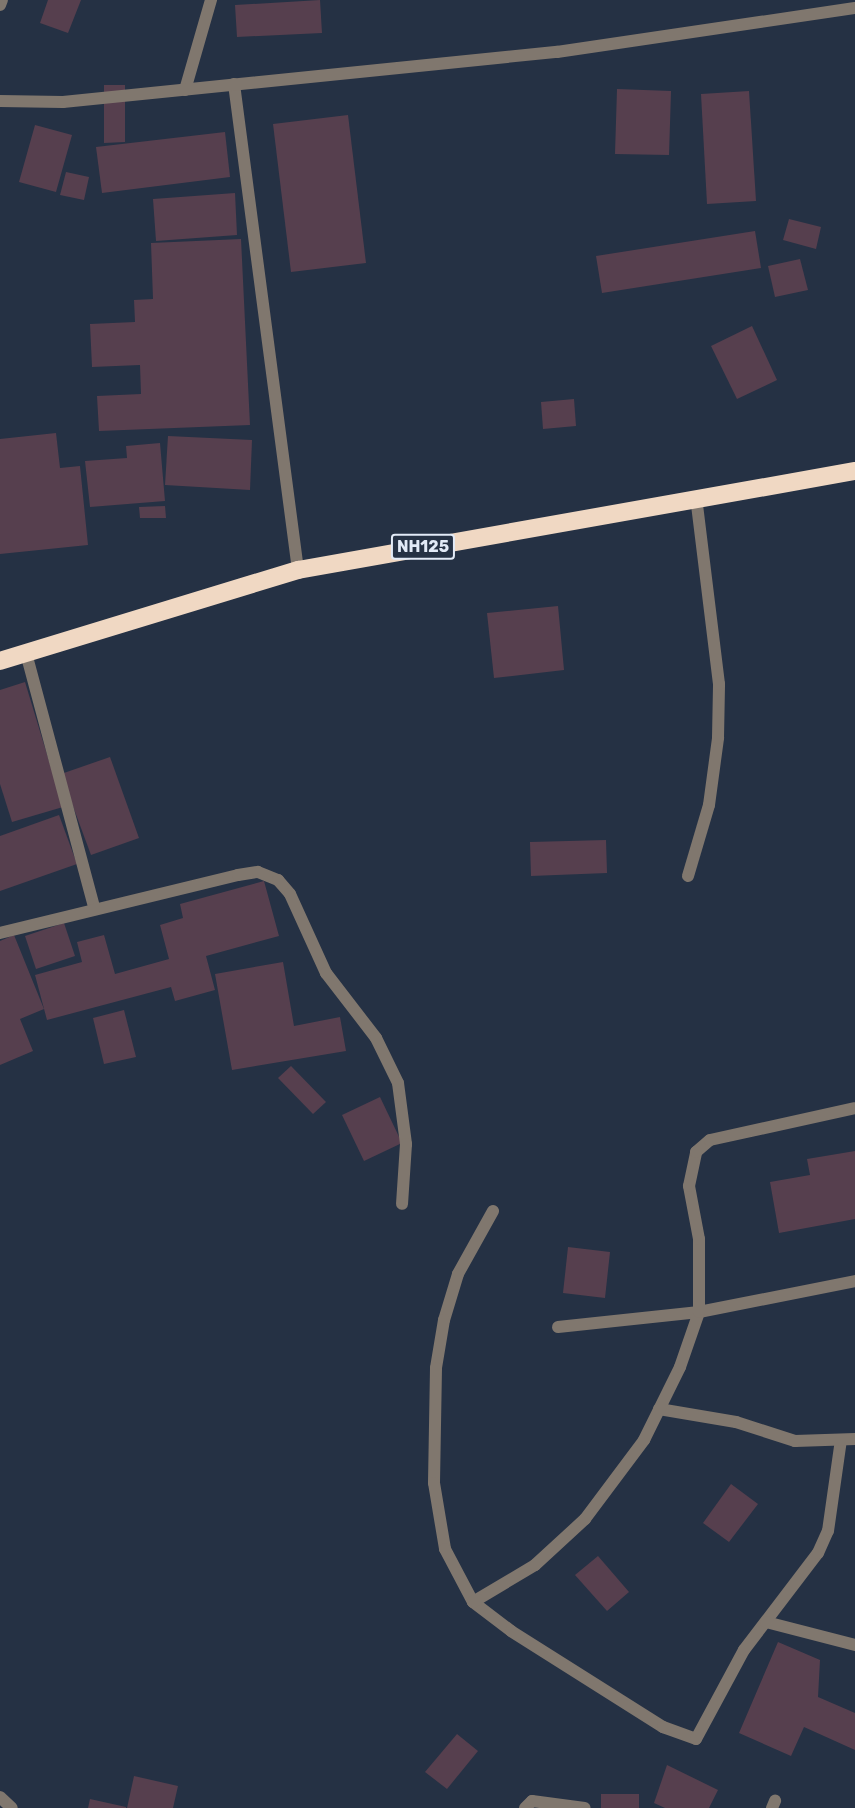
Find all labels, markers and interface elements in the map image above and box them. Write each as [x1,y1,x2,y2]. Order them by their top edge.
road number: NH125 [390,534,456,560]

